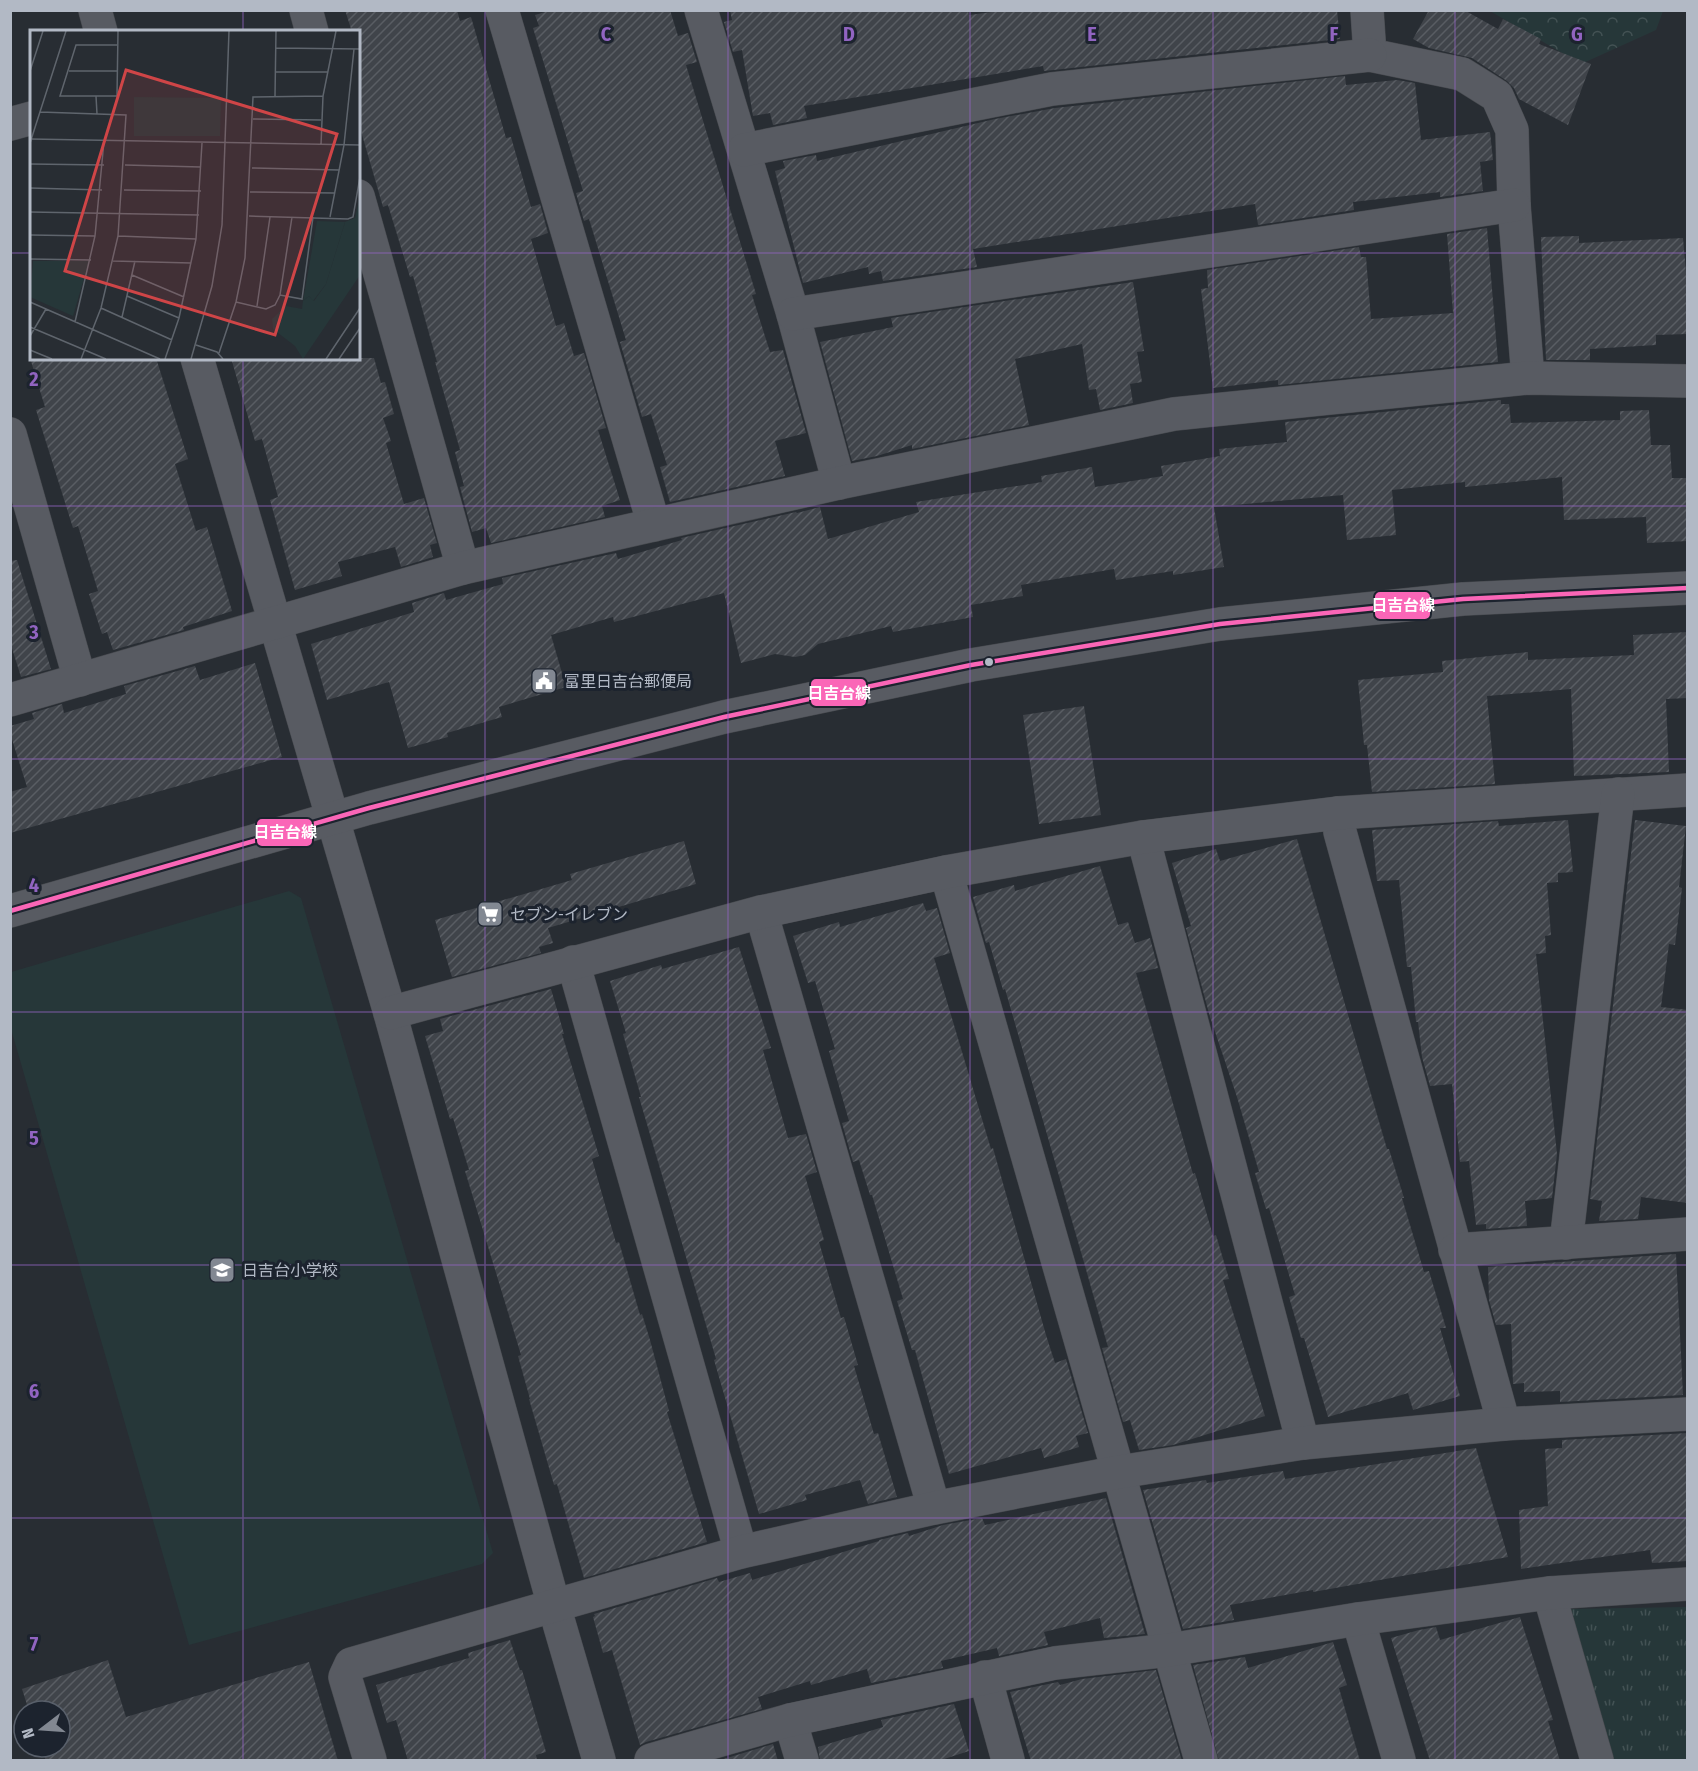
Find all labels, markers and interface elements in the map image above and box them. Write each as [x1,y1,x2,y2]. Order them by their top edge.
text: C [601,22,612,46]
text: D [843,22,855,46]
text: E [1087,22,1097,46]
text: F [1330,22,1339,46]
text: G [1571,22,1583,46]
inset map [30,30,360,360]
text: 2 [28,367,39,391]
line badge: 日吉台線 [1374,591,1431,620]
text: 日吉台線 [1371,596,1435,615]
text: 3 [28,620,39,644]
unlabelled marker [983,656,995,668]
public building icon: 富里日吉台郵便局 [529,666,559,696]
place label: 富里日吉台郵便局 [564,672,692,691]
line badge: 日吉台線 [810,678,867,707]
text: 日吉台線 [807,684,871,703]
line badge: 日吉台線 [256,818,313,847]
text: 日吉台線 [253,823,317,842]
text: 4 [29,873,39,897]
supermarket icon: セブン-イレブン [475,899,505,929]
place label: セブン-イレブン [510,905,628,924]
text: 5 [29,1126,39,1150]
school or university icon: 日吉台小学校 [207,1255,237,1285]
place label: 日吉台小学校 [242,1261,338,1280]
text: 6 [29,1379,39,1403]
text: 7 [30,1632,39,1656]
north arrow [12,1699,72,1759]
text: N [18,1726,39,1741]

